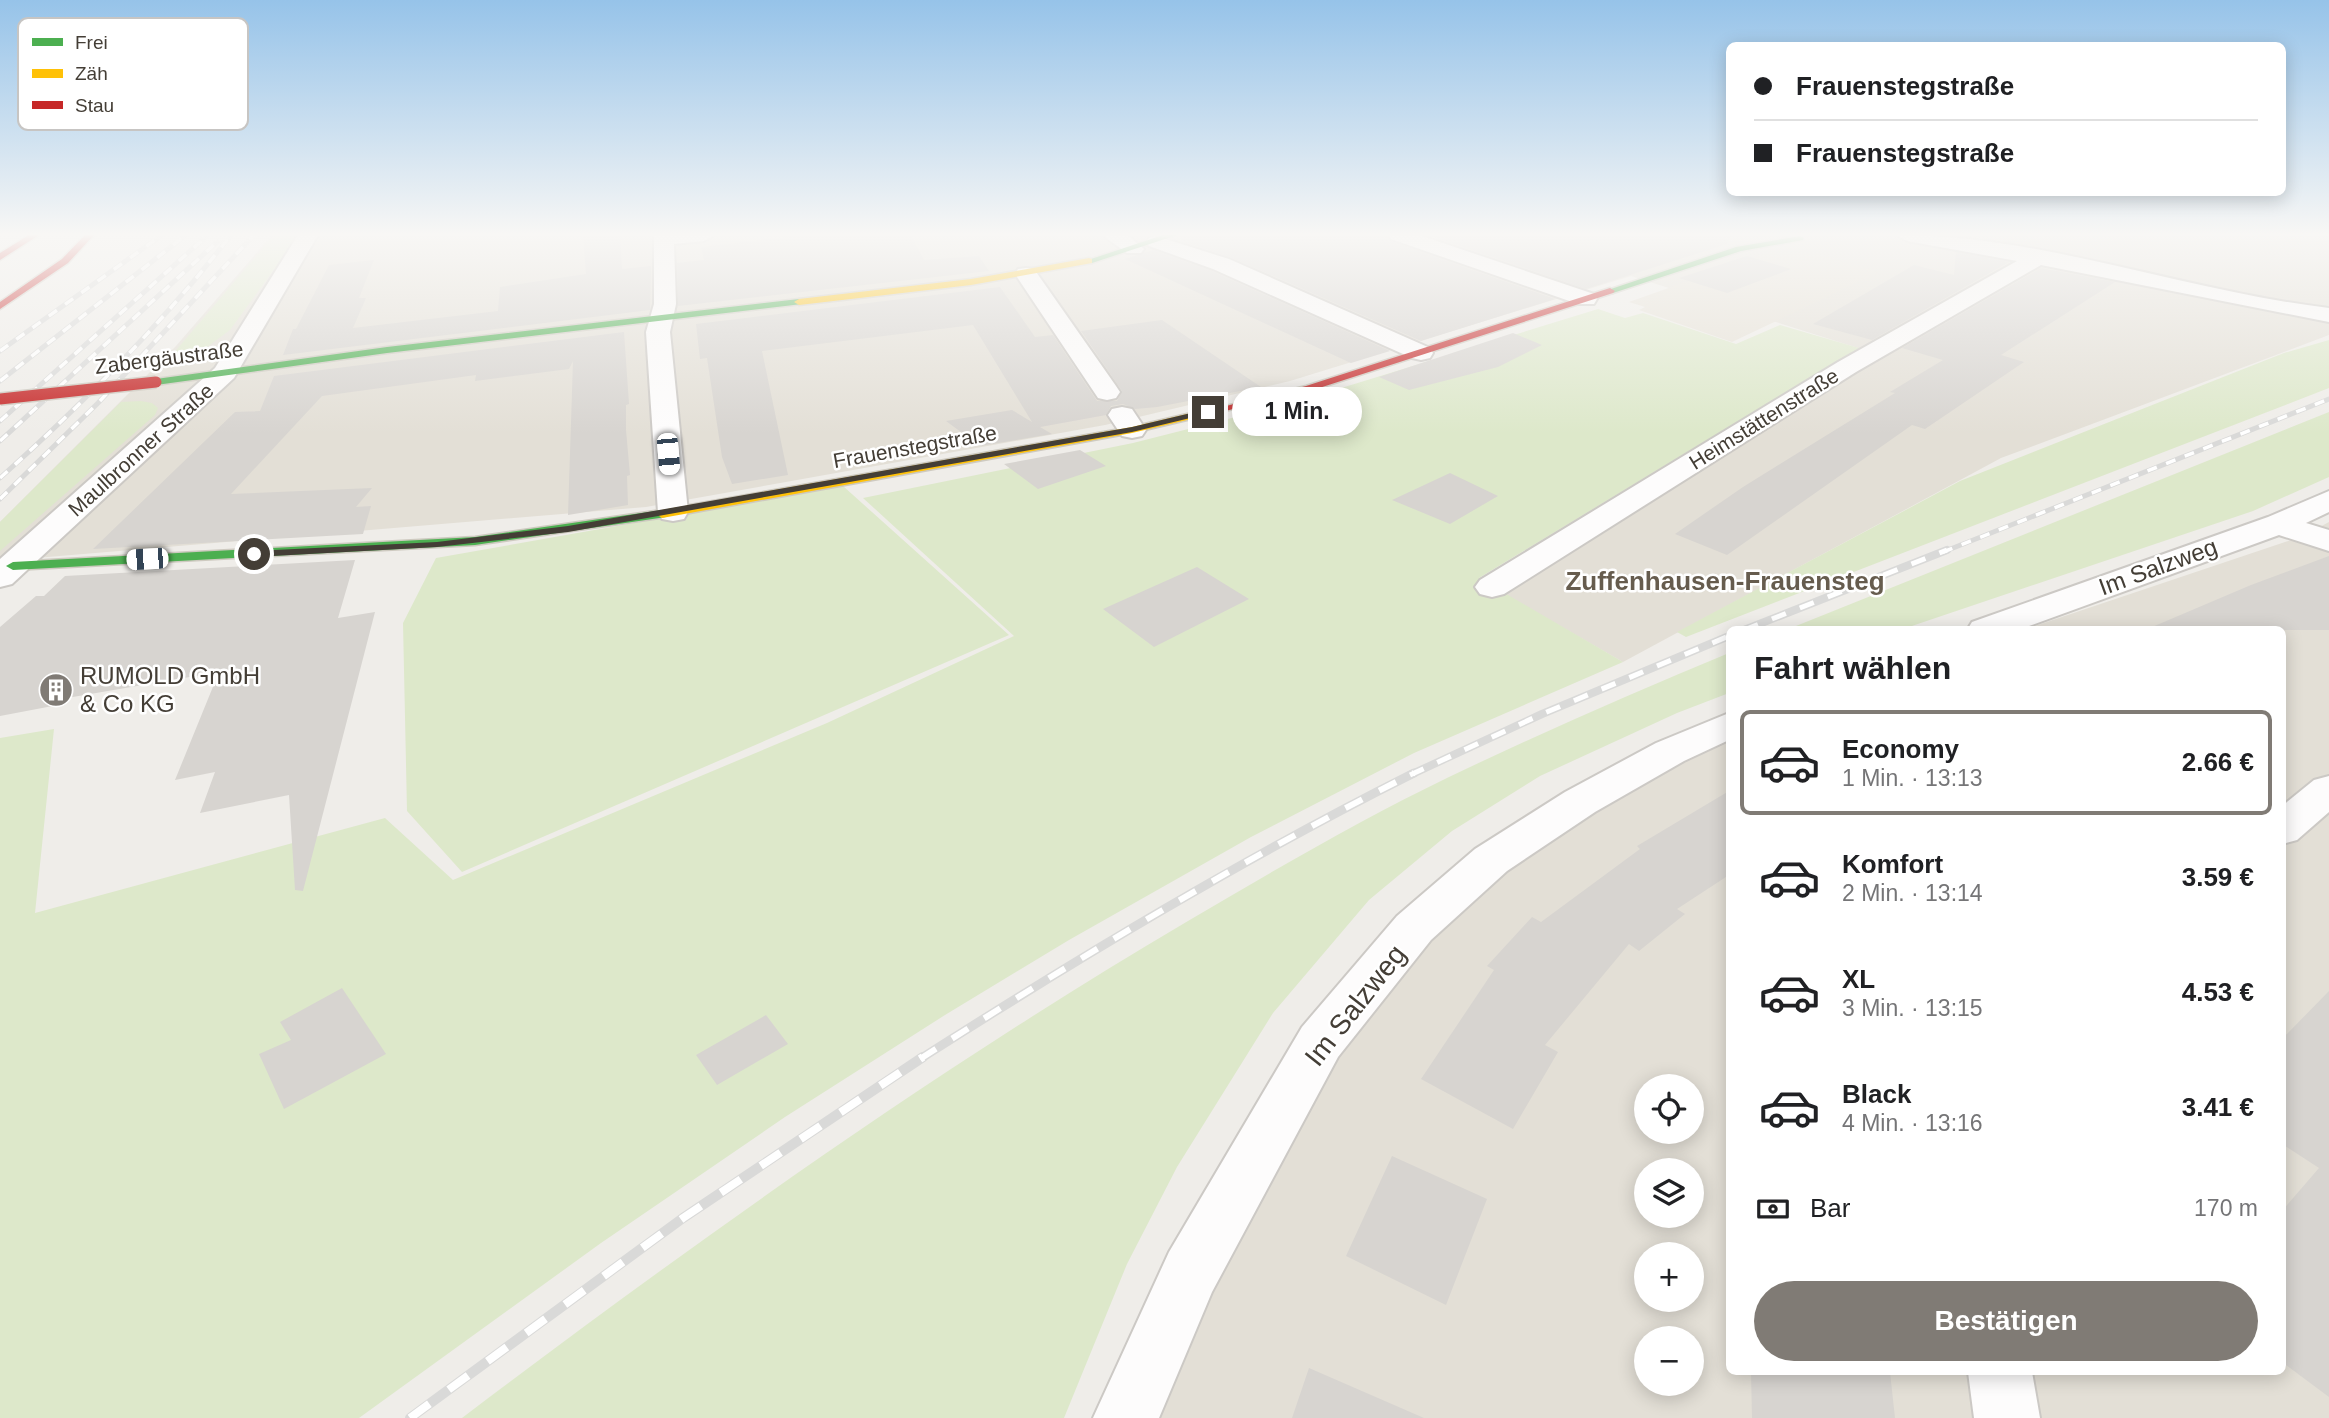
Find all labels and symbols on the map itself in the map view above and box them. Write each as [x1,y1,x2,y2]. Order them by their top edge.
legend [18,18,248,130]
text: Frei [75,32,108,53]
text: Zäh [75,63,108,84]
text: Stau [75,95,114,116]
street label: Zabergäustraße [93,337,244,378]
street label: Heimstättenstraße [1685,363,1843,474]
street label: Maulbronner Straße [64,379,218,521]
callout: 1 Min. [1232,388,1362,436]
route end [1192,396,1224,428]
street label: Frauenstegstraße [831,421,999,472]
car [656,432,681,476]
street label: Im Salzweg [2095,533,2221,600]
route start [238,538,270,570]
car [126,547,169,571]
district label: Zuffenhausen-Frauensteg [1565,566,1885,596]
place label: RUMOLD GmbH & Co KG [80,662,260,717]
building icon: RUMOLD GmbH & Co KG [37,671,75,709]
street label: Im Salzweg [1299,939,1412,1072]

